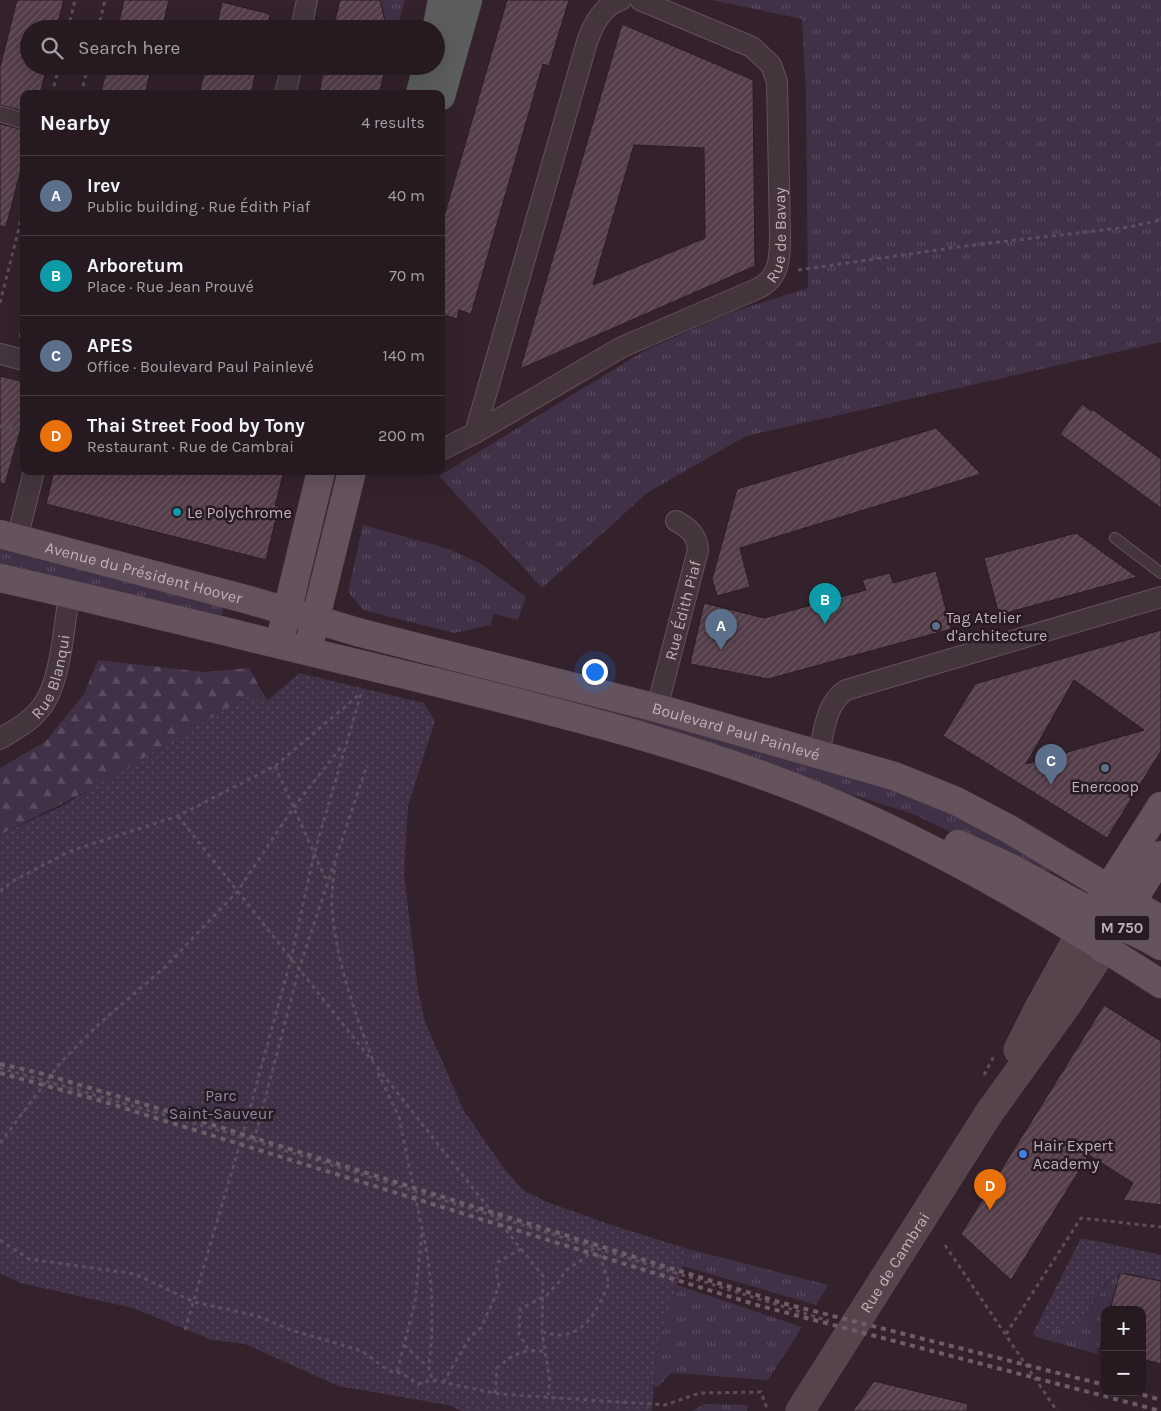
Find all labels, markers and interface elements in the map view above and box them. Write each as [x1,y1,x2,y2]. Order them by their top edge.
search box [20,20,445,75]
icon: search [38,34,66,62]
text: Search here [78,37,180,59]
text: Nearby [40,111,110,135]
text: 4 results [361,113,425,132]
text: Irev [87,175,120,197]
text: A [51,186,61,205]
text: 40 m [388,186,425,205]
street label: Rue de Bavay [762,186,790,287]
text: Public building · Rue Édith Piaf [87,197,310,216]
text: Arboretum [87,255,184,277]
text: B [51,266,61,285]
text: 70 m [389,266,425,285]
text: Place · Rue Jean Prouvé [87,277,254,296]
text: APES [87,335,133,357]
text: C [51,346,61,365]
text: 140 m [383,346,425,365]
text: Office · Boulevard Paul Painlevé [87,357,314,376]
text: Thai Street Food by Tony [87,415,305,437]
text: D [51,426,61,445]
text: 200 m [378,426,425,445]
text: Restaurant · Rue de Cambrai [87,437,294,456]
place label: Le Polychrome [187,503,292,522]
marker: Le Polychrome [171,506,183,518]
street label: Avenue du Président Hoover [43,537,245,608]
street label: Rue Édith Piaf [661,558,705,662]
pin: B [809,583,841,624]
place label: Tag Atelier d'architecture [946,608,1047,645]
pin: A [705,609,737,650]
marker: Tag Atelier d'architecture [930,620,942,632]
street label: Rue Blanqui [27,633,74,723]
your location [582,659,608,685]
street label: Boulevard Paul Painlevé [650,698,822,764]
pin: C [1035,744,1067,785]
marker: Enercoop [1099,762,1111,774]
place label: Enercoop [1071,777,1139,796]
road number: M 750 [1094,916,1150,940]
park label: Parc Saint-Sauveur [169,1086,273,1123]
place label: Hair Expert Academy [1033,1136,1113,1173]
marker: Hair Expert Academy [1017,1148,1029,1160]
pin: D [974,1169,1006,1210]
street label: Rue de Cambrai [856,1209,934,1317]
map controls [1101,1306,1146,1396]
button: + [1101,1306,1146,1351]
button: − [1101,1351,1146,1396]

